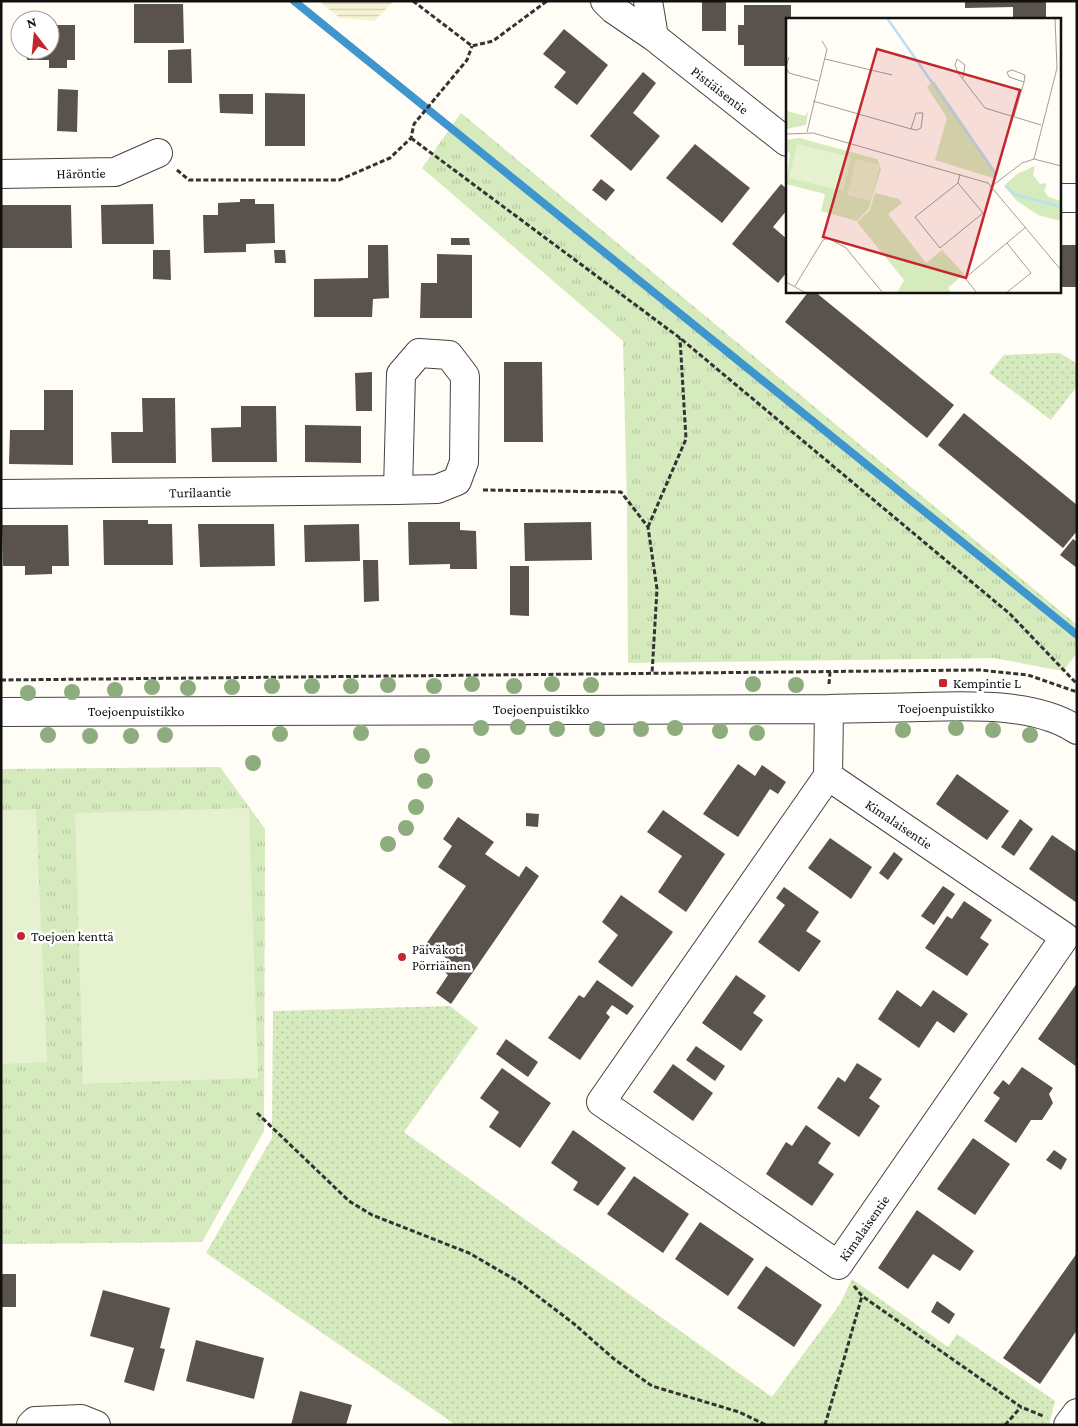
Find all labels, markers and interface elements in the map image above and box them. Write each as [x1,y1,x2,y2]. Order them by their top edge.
north arrow [10,10,60,60]
text: N [25,13,39,32]
inset map [786,18,1060,292]
street label: Pistiäisentie [688,63,752,117]
street label: Häröntie [56,165,106,181]
street label: Turilaantie [169,483,231,501]
place label: Kempintie L [953,675,1021,691]
marker: Kempintie L [937,677,949,689]
street label: Toejoenpuistikko [898,700,994,717]
street label: Toejoenpuistikko [493,701,589,718]
street label: Toejoenpuistikko [88,703,184,720]
street label: Kimalaisentie [863,796,935,852]
place label: Toejoen kenttä [31,928,114,945]
marker: Toejoen kenttä [15,930,27,942]
place label: Päiväkoti Pörriäinen [412,941,471,973]
marker: Päiväkoti Pörriäinen [396,951,408,963]
street label: Kimalaisentie [835,1192,893,1264]

